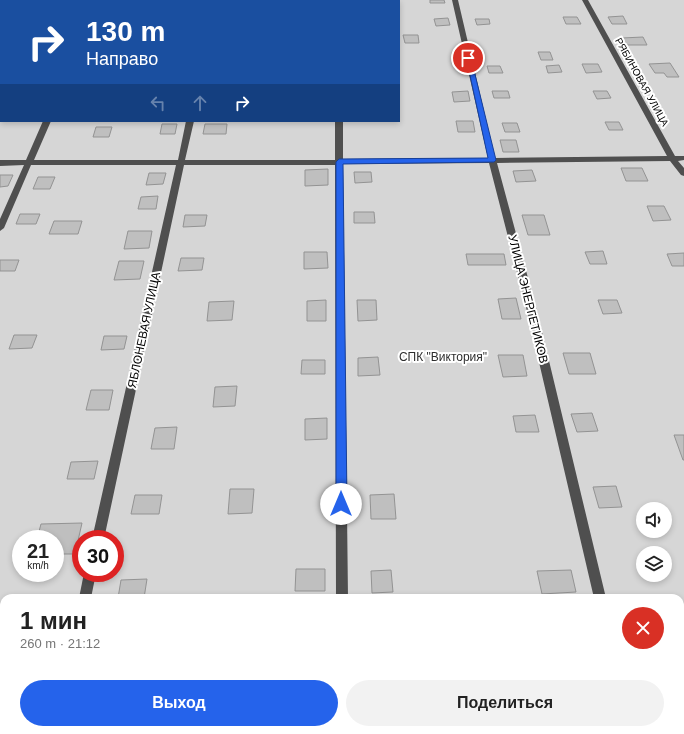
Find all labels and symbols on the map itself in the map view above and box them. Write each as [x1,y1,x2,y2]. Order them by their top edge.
street label: РЯБИНОВАЯ УЛИЦА [613,36,671,128]
pin [451,41,485,75]
street label: УЛИЦА ЭНЕРГЕТИКОВ [505,233,551,365]
street label: ЯБЛОНЕВАЯ УЛИЦА [125,271,163,389]
park label: СПК "Виктория" [399,350,487,364]
position arrow [320,483,362,525]
speed limit sign: 30 [72,530,124,582]

